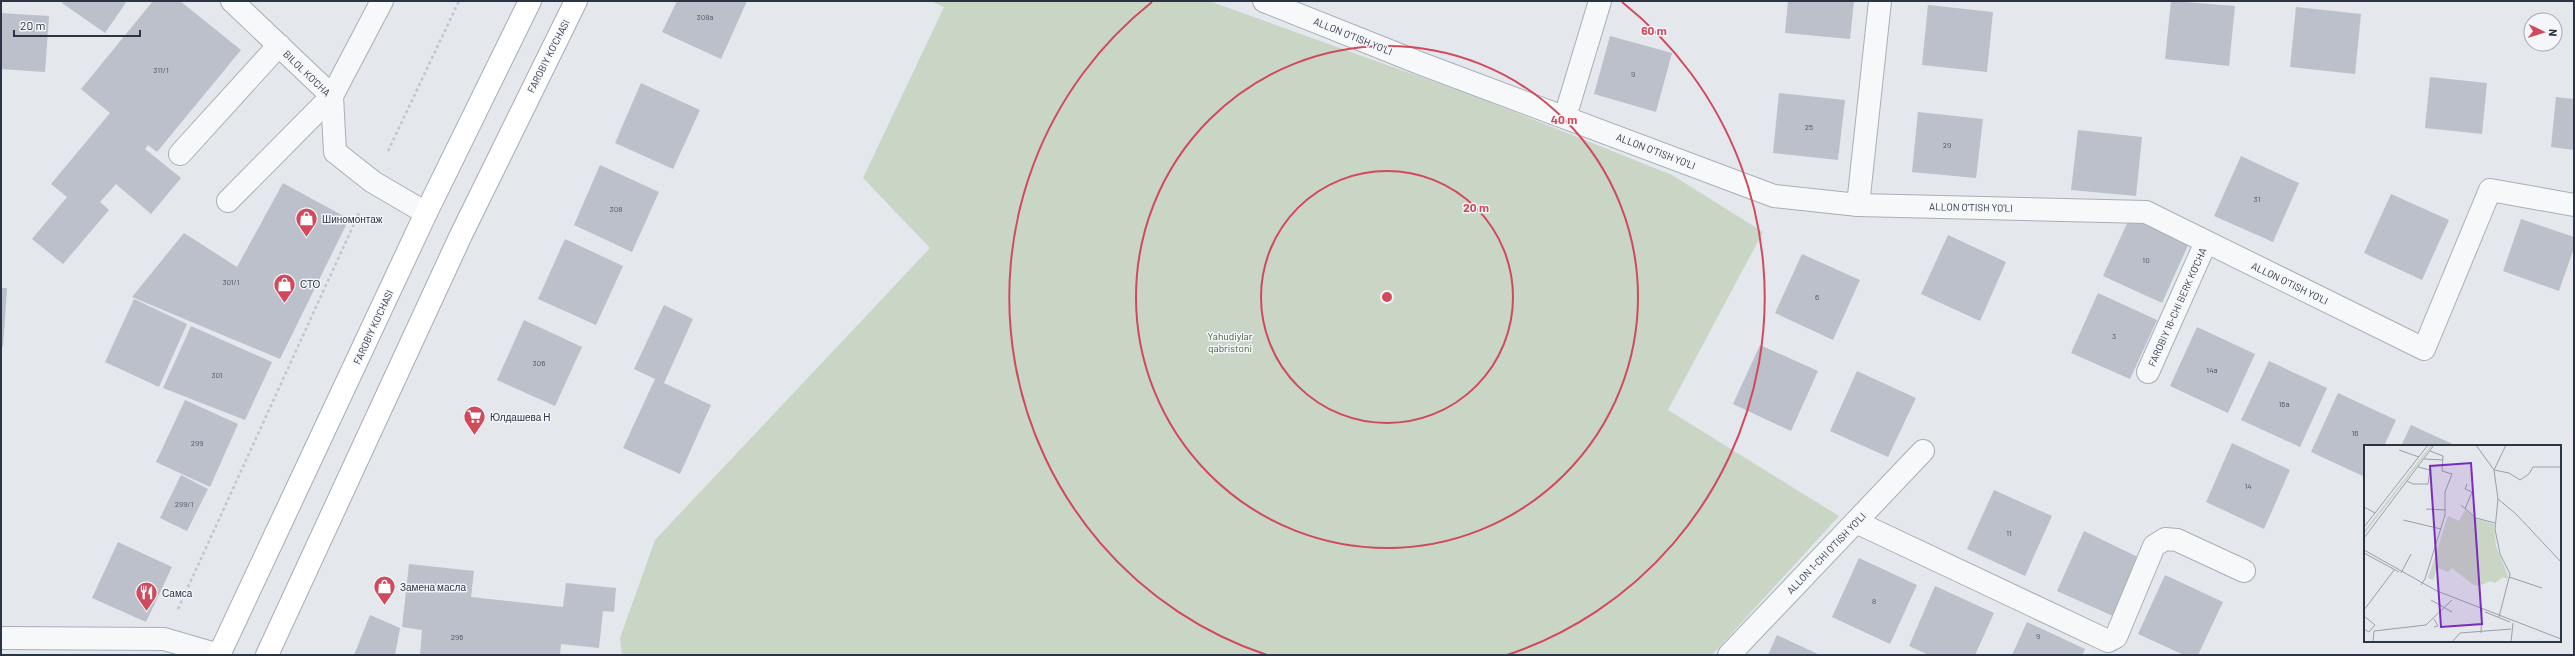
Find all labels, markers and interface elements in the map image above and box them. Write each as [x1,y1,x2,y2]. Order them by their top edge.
scale bar [14,12,140,38]
house number: 308a [697,12,713,22]
north arrow [2523,12,2563,52]
street label: ALLON O'TISH YO'LI [1312,15,1394,57]
street label: FAROBIY KO'CHASI [524,17,572,95]
text: 20 m [20,18,46,32]
text: 60 m [1641,23,1667,37]
text: N [2547,29,2560,37]
street label: BILOL KO'CHA [281,48,333,98]
house number: 311/1 [153,65,169,75]
house number: 9 [1631,69,1635,79]
text: 40 m [1551,112,1577,126]
house number: 25 [1805,122,1813,132]
street label: ALLON O'TISH YO'LI [1615,130,1697,172]
house number: 29 [1943,140,1951,150]
house number: 31 [2254,194,2261,204]
text: 20 m [1463,200,1489,214]
street label: ALLON O'TISH YO'LI [1929,200,2013,214]
house number: 308 [610,204,622,214]
shop icon: Шиномонтаж [294,206,320,239]
place label: Шиномонтаж [322,213,383,225]
street label: FAROBIY 16-CHI BERK KO'CHA [2145,246,2209,368]
house number: 10 [2142,255,2150,265]
street label: ALLON O'TISH YO'LI [2250,259,2330,307]
shop icon: СТО [271,271,297,304]
house number: 301/1 [222,277,240,287]
place label: СТО [300,278,321,290]
street label: FAROBIY KO'CHASI [351,288,395,366]
centre of rings [1380,290,1394,304]
house number: 6 [1815,292,1819,302]
park label: Yahudiylar qabristoni [1208,330,1253,354]
house number: 3 [2112,331,2116,341]
house number: 306 [533,358,545,368]
house number: 14a [2206,365,2218,375]
house number: 301 [211,370,223,380]
house number: 16a [2278,399,2290,409]
supermarket icon: Юлдашева Н [461,404,487,437]
place label: Юлдашева Н [490,411,550,423]
house number: 16 [2352,428,2358,438]
house number: 299 [191,438,203,448]
inset map [2364,445,2561,642]
house number: 14 [2244,481,2252,491]
house number: 299/1 [175,499,194,509]
street label: ALLON 1-CHI O'TISH YO'LI [1784,510,1868,596]
house number: 11 [2006,528,2012,538]
shop icon: Замена масла [372,574,398,607]
restaurant icon: Самса [134,580,160,613]
place label: Замена масла [400,581,466,593]
place label: Самса [162,587,193,599]
house number: 8 [1872,596,1876,606]
house number: 9 [2036,631,2040,641]
house number: 296 [451,632,463,642]

